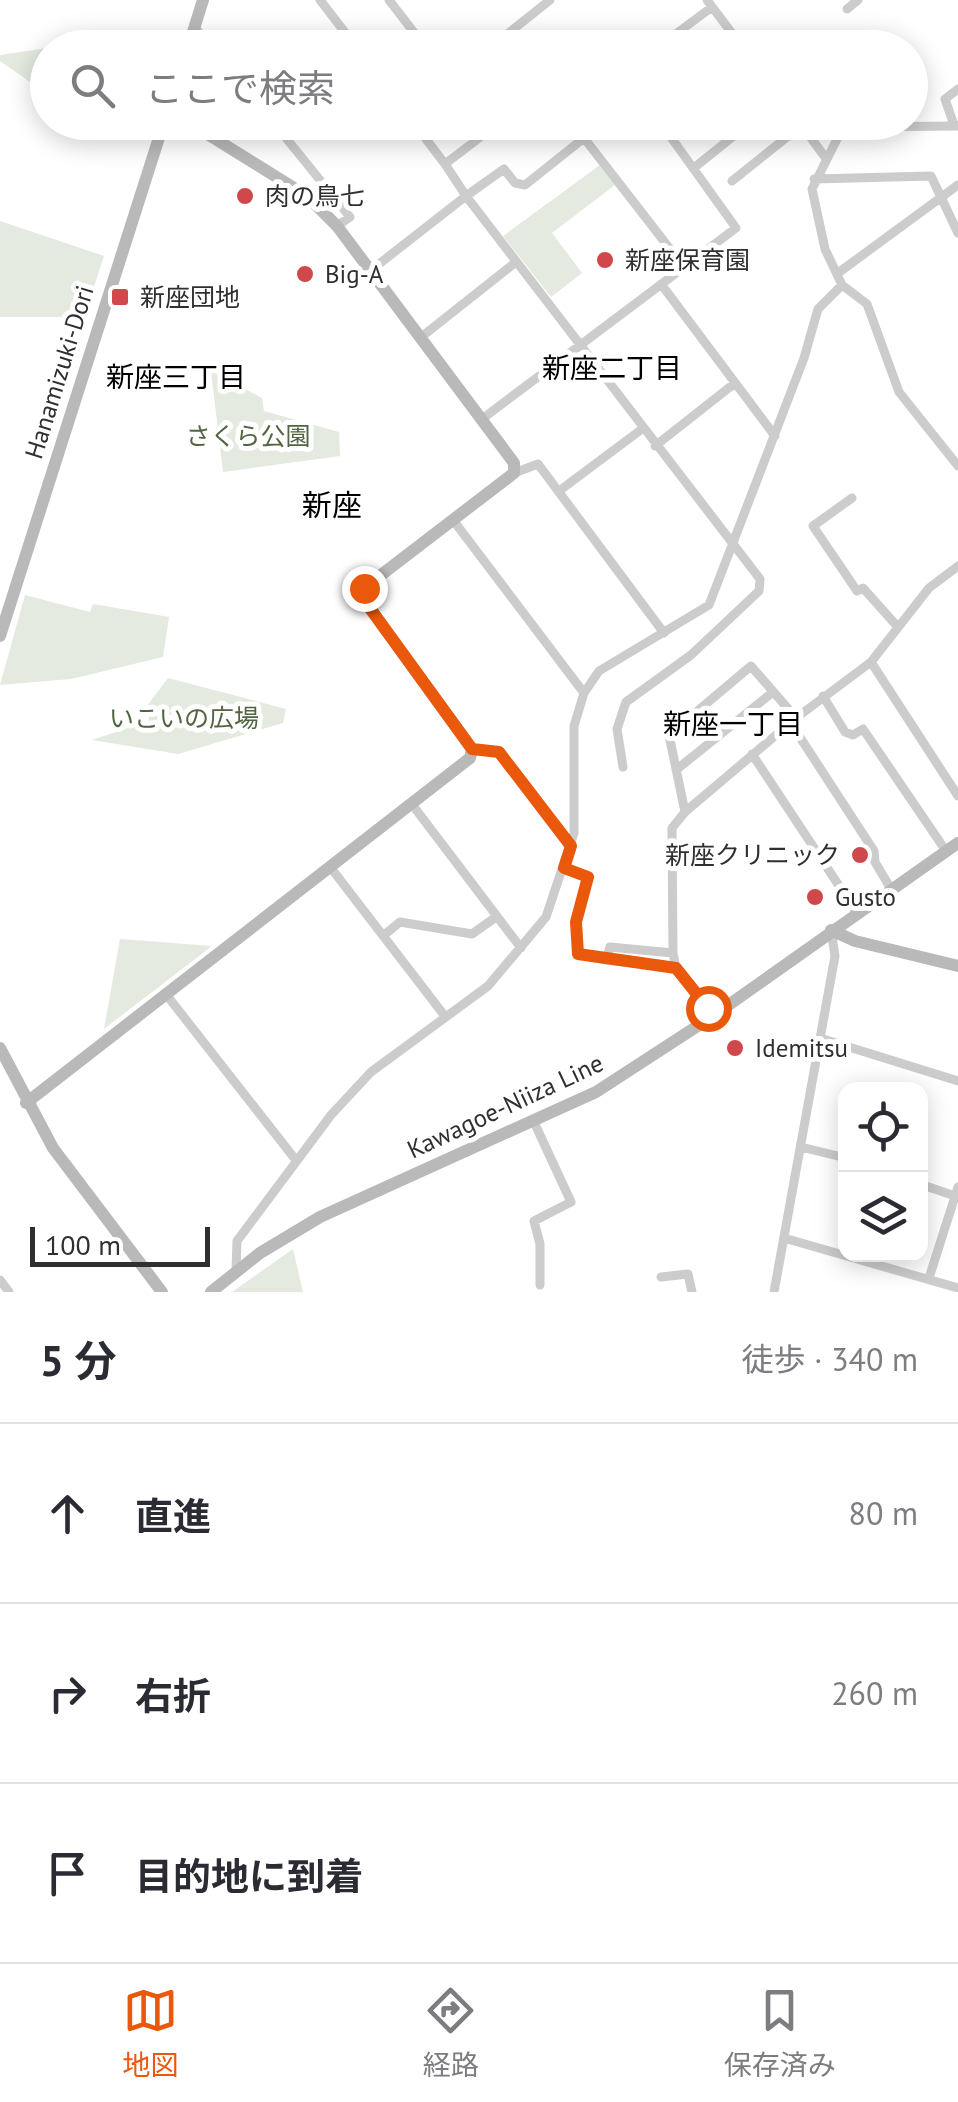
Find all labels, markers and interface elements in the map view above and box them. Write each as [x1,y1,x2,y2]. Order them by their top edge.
search box [30,30,928,140]
icon: search [65,58,120,113]
text: ここで検索 [145,63,335,112]
place label: 肉の鳥七 [265,180,365,212]
marker: 肉の鳥七 [234,185,256,207]
place label: 新座保育園 [625,244,750,276]
marker: 新座保育園 [594,249,616,271]
place label: Big-A [325,258,384,290]
marker: Big-A [294,263,316,285]
street label: Hanamizuki-Dori [17,281,101,463]
place label: 新座団地 [140,281,240,313]
marker: 新座団地 [109,286,131,308]
district label: 新座二丁目 [542,349,682,386]
district label: 新座三丁目 [106,358,246,395]
park label: さくら公園 [185,420,311,452]
district label: 新座 [302,485,362,524]
route end [342,566,388,612]
park label: いこいの広場 [109,702,259,734]
district label: 新座一丁目 [663,705,803,742]
place label: 新座クリニック [665,839,840,871]
marker: 新座クリニック [849,844,871,866]
place label: Gusto [835,881,896,913]
marker: Gusto [804,886,826,908]
route start [686,986,732,1032]
place label: Idemitsu [755,1032,848,1064]
marker: Idemitsu [724,1037,746,1059]
street label: Kawagoe-Niiza Line [402,1047,608,1165]
map controls [838,1082,928,1262]
button: locate [838,1082,928,1172]
button: layers [838,1172,928,1262]
scale bar [30,1222,210,1266]
text: 100 m [45,1226,121,1263]
text: 5 分 [40,1333,116,1388]
text: 徒歩 · 340 m [742,1338,918,1380]
icon: ahead [40,1486,95,1541]
text: 直進 [135,1491,211,1540]
text: 80 m [849,1492,918,1534]
icon: right [40,1666,95,1721]
text: 右折 [135,1671,211,1720]
text: 260 m [831,1672,918,1714]
icon: arrive [40,1846,95,1901]
text: 目的地に到着 [135,1851,363,1900]
tab: 地図 [122,1983,178,2083]
tab: 経路 [423,1983,479,2083]
tab: 保存済み [724,1983,836,2083]

